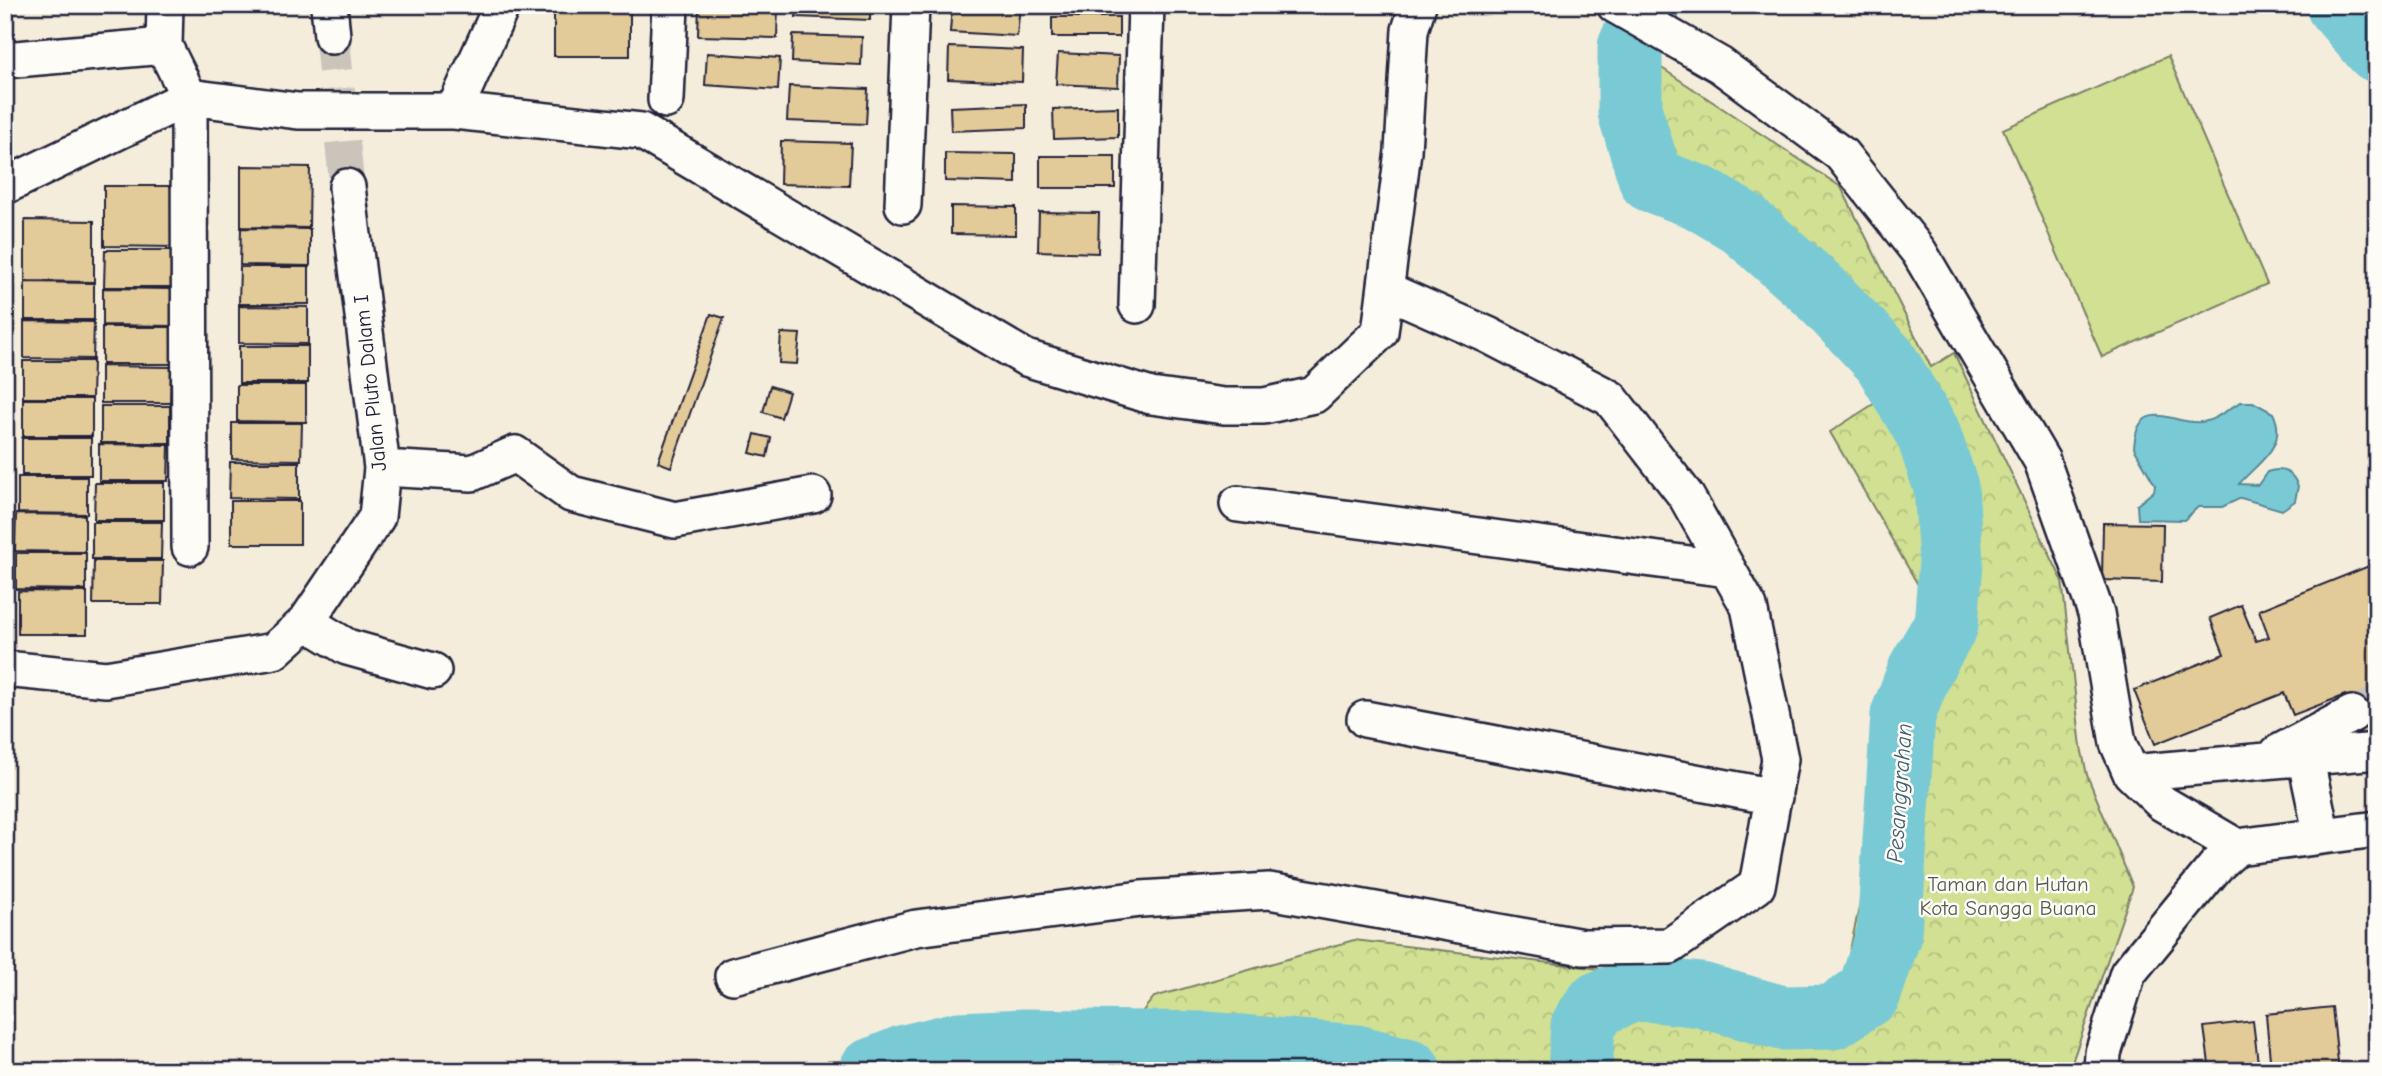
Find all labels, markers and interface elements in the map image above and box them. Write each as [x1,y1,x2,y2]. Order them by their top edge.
street label: Jalan Pluto Dalam I [349,294,391,472]
water label: Pesanggrahan [1881,722,1918,864]
park label: Taman dan Hutan Kota Sangga Buana [1919,872,2097,920]

